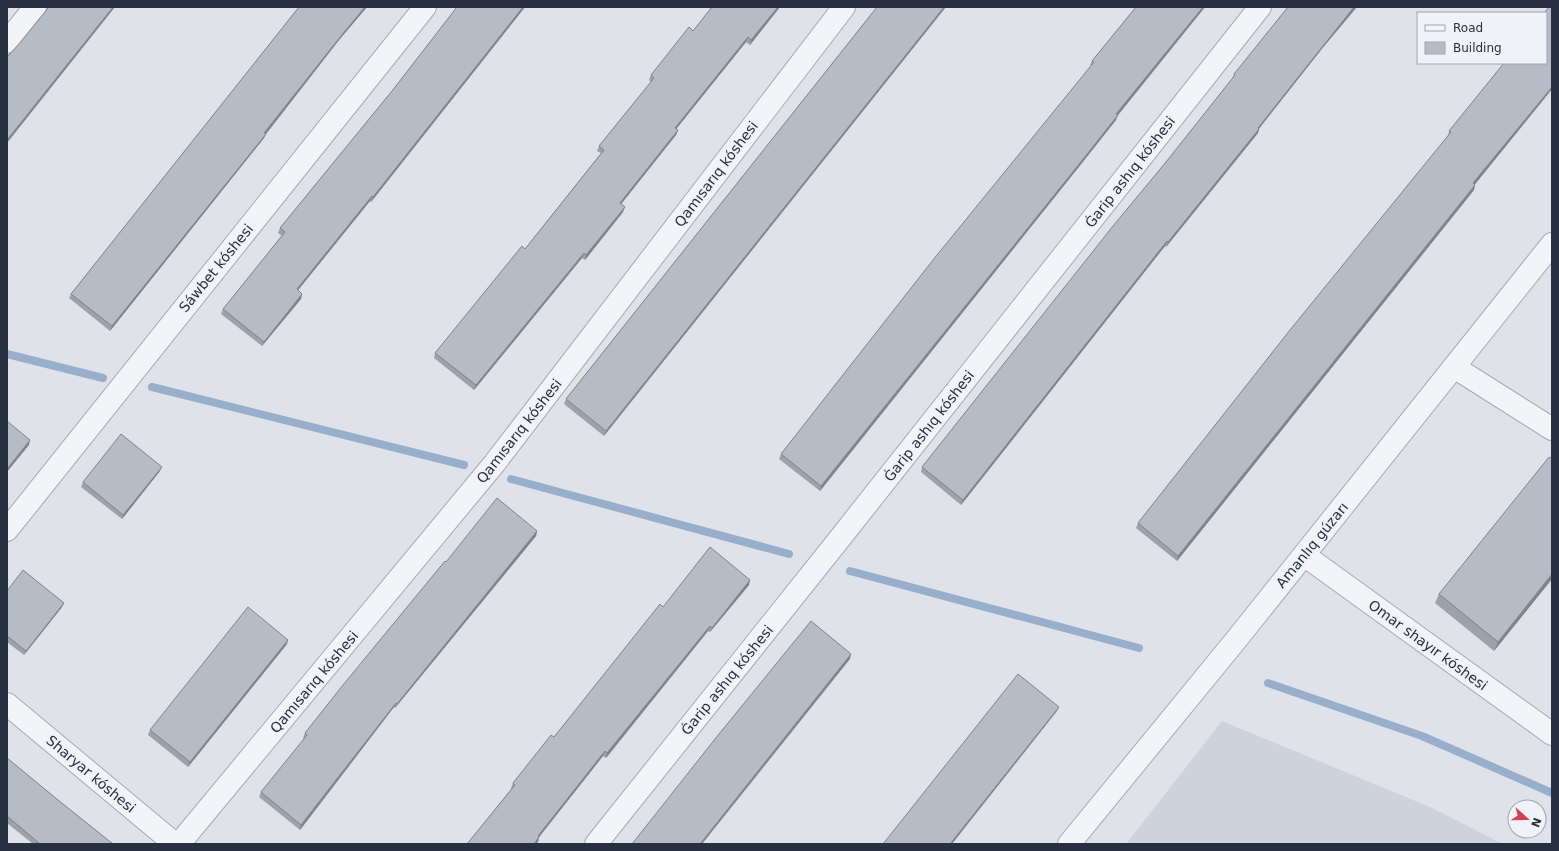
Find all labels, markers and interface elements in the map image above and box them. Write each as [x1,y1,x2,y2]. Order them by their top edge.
legend [1417,12,1547,64]
text: Road [1453,21,1483,35]
text: Building [1453,41,1502,55]
street label: Ǵarip ashıq kóshesi [1081,113,1178,231]
street label: Qamısarıq kóshesi [671,118,761,230]
street label: Sáwbet kóshesi [176,221,256,315]
street label: Ǵarip ashıq kóshesi [880,367,977,485]
street label: Qamısarıq kóshesi [473,376,565,486]
street label: Amanlıq gúzarı [1273,499,1351,591]
street label: Omar shayır kóshesi [1366,597,1490,693]
street label: Ǵarip ashıq kóshesi [677,621,776,738]
street label: Qamısarıq kóshesi [267,628,361,736]
street label: Sharyar kóshesi [43,732,139,816]
north arrow [1507,799,1547,839]
text: N [1528,816,1544,829]

